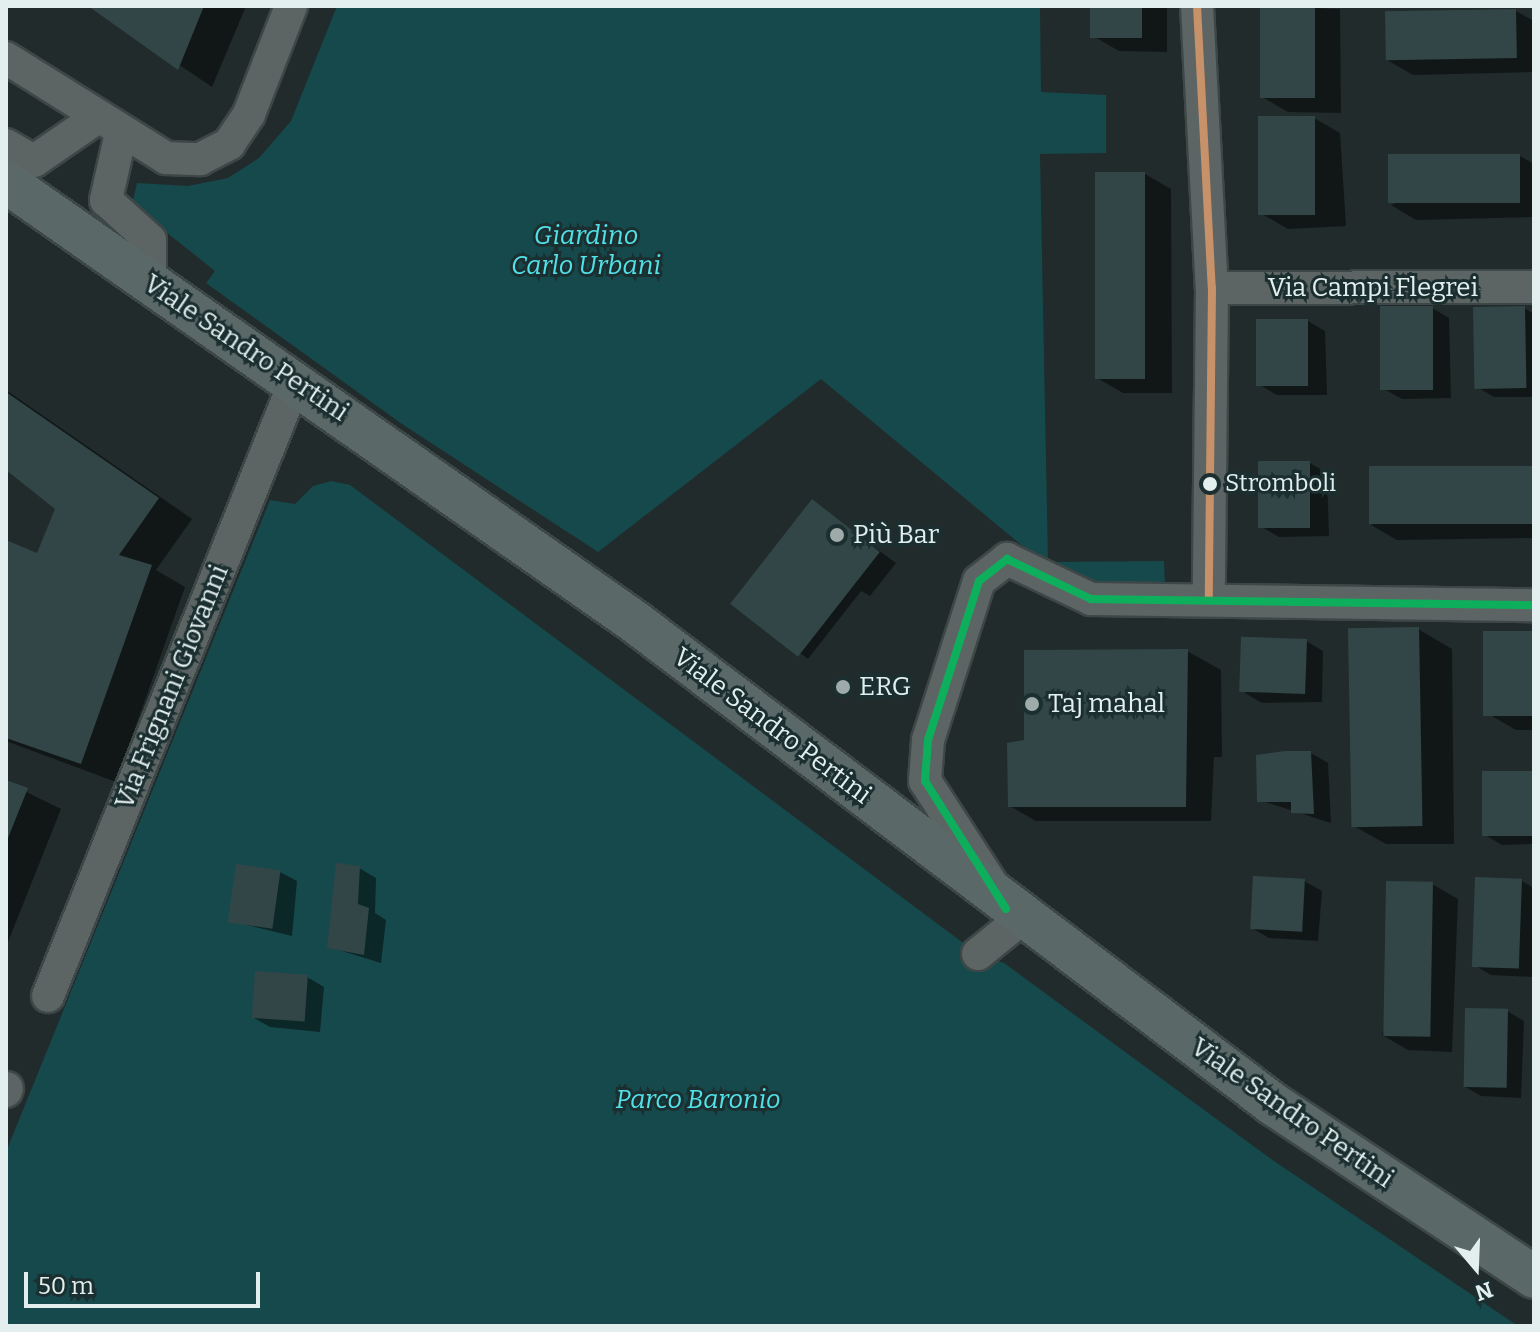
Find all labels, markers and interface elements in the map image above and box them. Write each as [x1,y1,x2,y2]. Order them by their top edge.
park label: Giardino Carlo Urbani [511,220,661,282]
street label: Viale Sandro Pertini [138,268,354,428]
street label: Via Campi Flegrei [1268,272,1478,304]
place label: Stromboli [1225,470,1336,498]
marker: Stromboli [1202,476,1218,492]
place label: Più Bar [853,519,939,551]
marker: Più Bar [828,526,846,544]
street label: Via Frignani Giovanni [109,560,235,814]
street label: Viale Sandro Pertini [667,641,877,811]
place label: ERG [859,671,911,703]
marker: ERG [834,678,852,696]
place label: Taj mahal [1048,688,1165,720]
marker: Taj mahal [1023,695,1041,713]
street label: Viale Sandro Pertini [1185,1031,1399,1195]
park label: Parco Baronio [615,1084,781,1116]
north arrow [1436,1228,1516,1308]
scale bar [28,1256,264,1306]
text: 50 m [38,1272,94,1300]
text: N [1472,1276,1496,1307]

